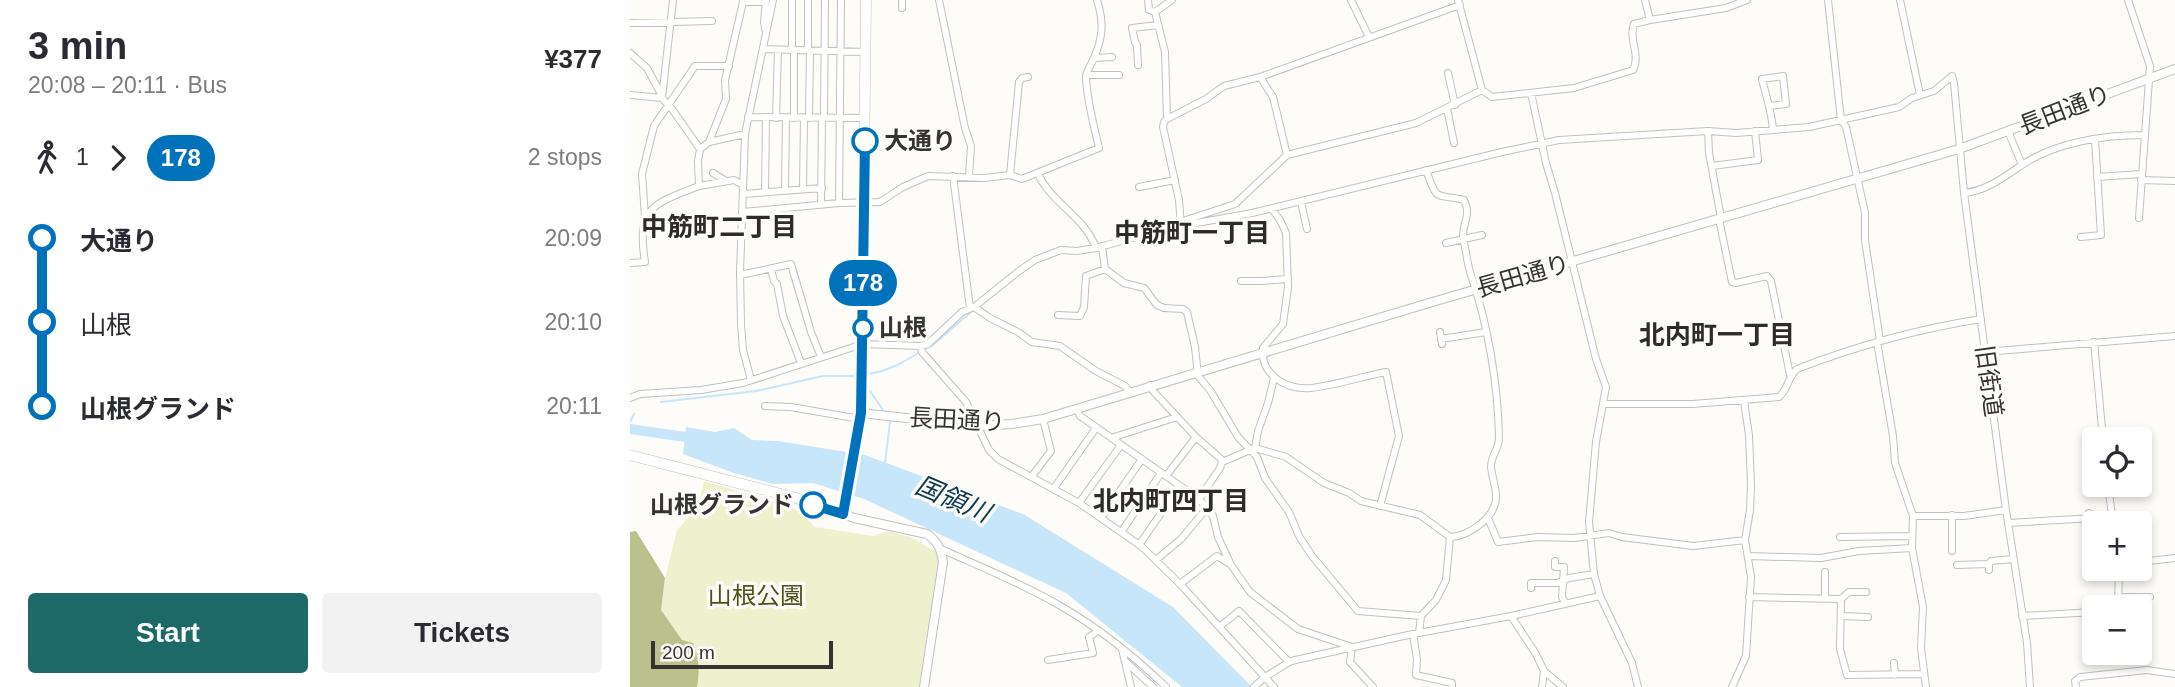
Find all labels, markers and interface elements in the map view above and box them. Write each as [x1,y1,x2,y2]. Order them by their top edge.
text: 3 min [28,25,127,67]
text: ¥377 [544,44,602,74]
text: 20:08 – 20:11 · Bus [28,72,227,98]
street label: 長田通り [2015,80,2114,139]
place label: 大通り [884,127,956,154]
marker: 大通り [852,128,878,154]
icon: walk [28,139,66,177]
icon: forward [99,139,137,177]
text: 1 [76,144,89,170]
text: 178 [161,144,201,171]
text: 2 stops [528,144,602,170]
district label: 中筋町二丁目 [641,212,797,242]
district label: 中筋町一丁目 [1114,218,1270,248]
text: 20:09 [544,225,602,251]
text: 大通り [80,226,158,256]
street label: 長田通り [1473,249,1573,302]
line badge: 178 [823,260,903,306]
text: 178 [843,269,883,296]
text: 20:10 [544,309,602,335]
text: 山根 [80,310,132,340]
place label: 山根 [879,314,927,341]
marker: 山根 [853,318,873,338]
district label: 北内町一丁目 [1639,320,1795,350]
street label: 旧街道 [1971,343,2008,418]
text: 20:11 [546,393,602,419]
text: 山根グランド [80,394,236,424]
street label: 長田通り [908,404,1006,435]
map controls [2082,427,2152,665]
button: locate [2082,427,2152,497]
water label: 国領川 [911,470,998,529]
district label: 北内町四丁目 [1093,486,1249,516]
place label: 山根グランド [650,491,794,518]
marker: 山根グランド [800,492,826,518]
button: + [2082,511,2152,581]
park label: 山根公園 [708,582,804,609]
button: Start [28,593,308,673]
button: Tickets [322,593,602,673]
button: − [2082,595,2152,665]
scale bar [651,638,833,670]
text: 200 m [662,642,715,663]

